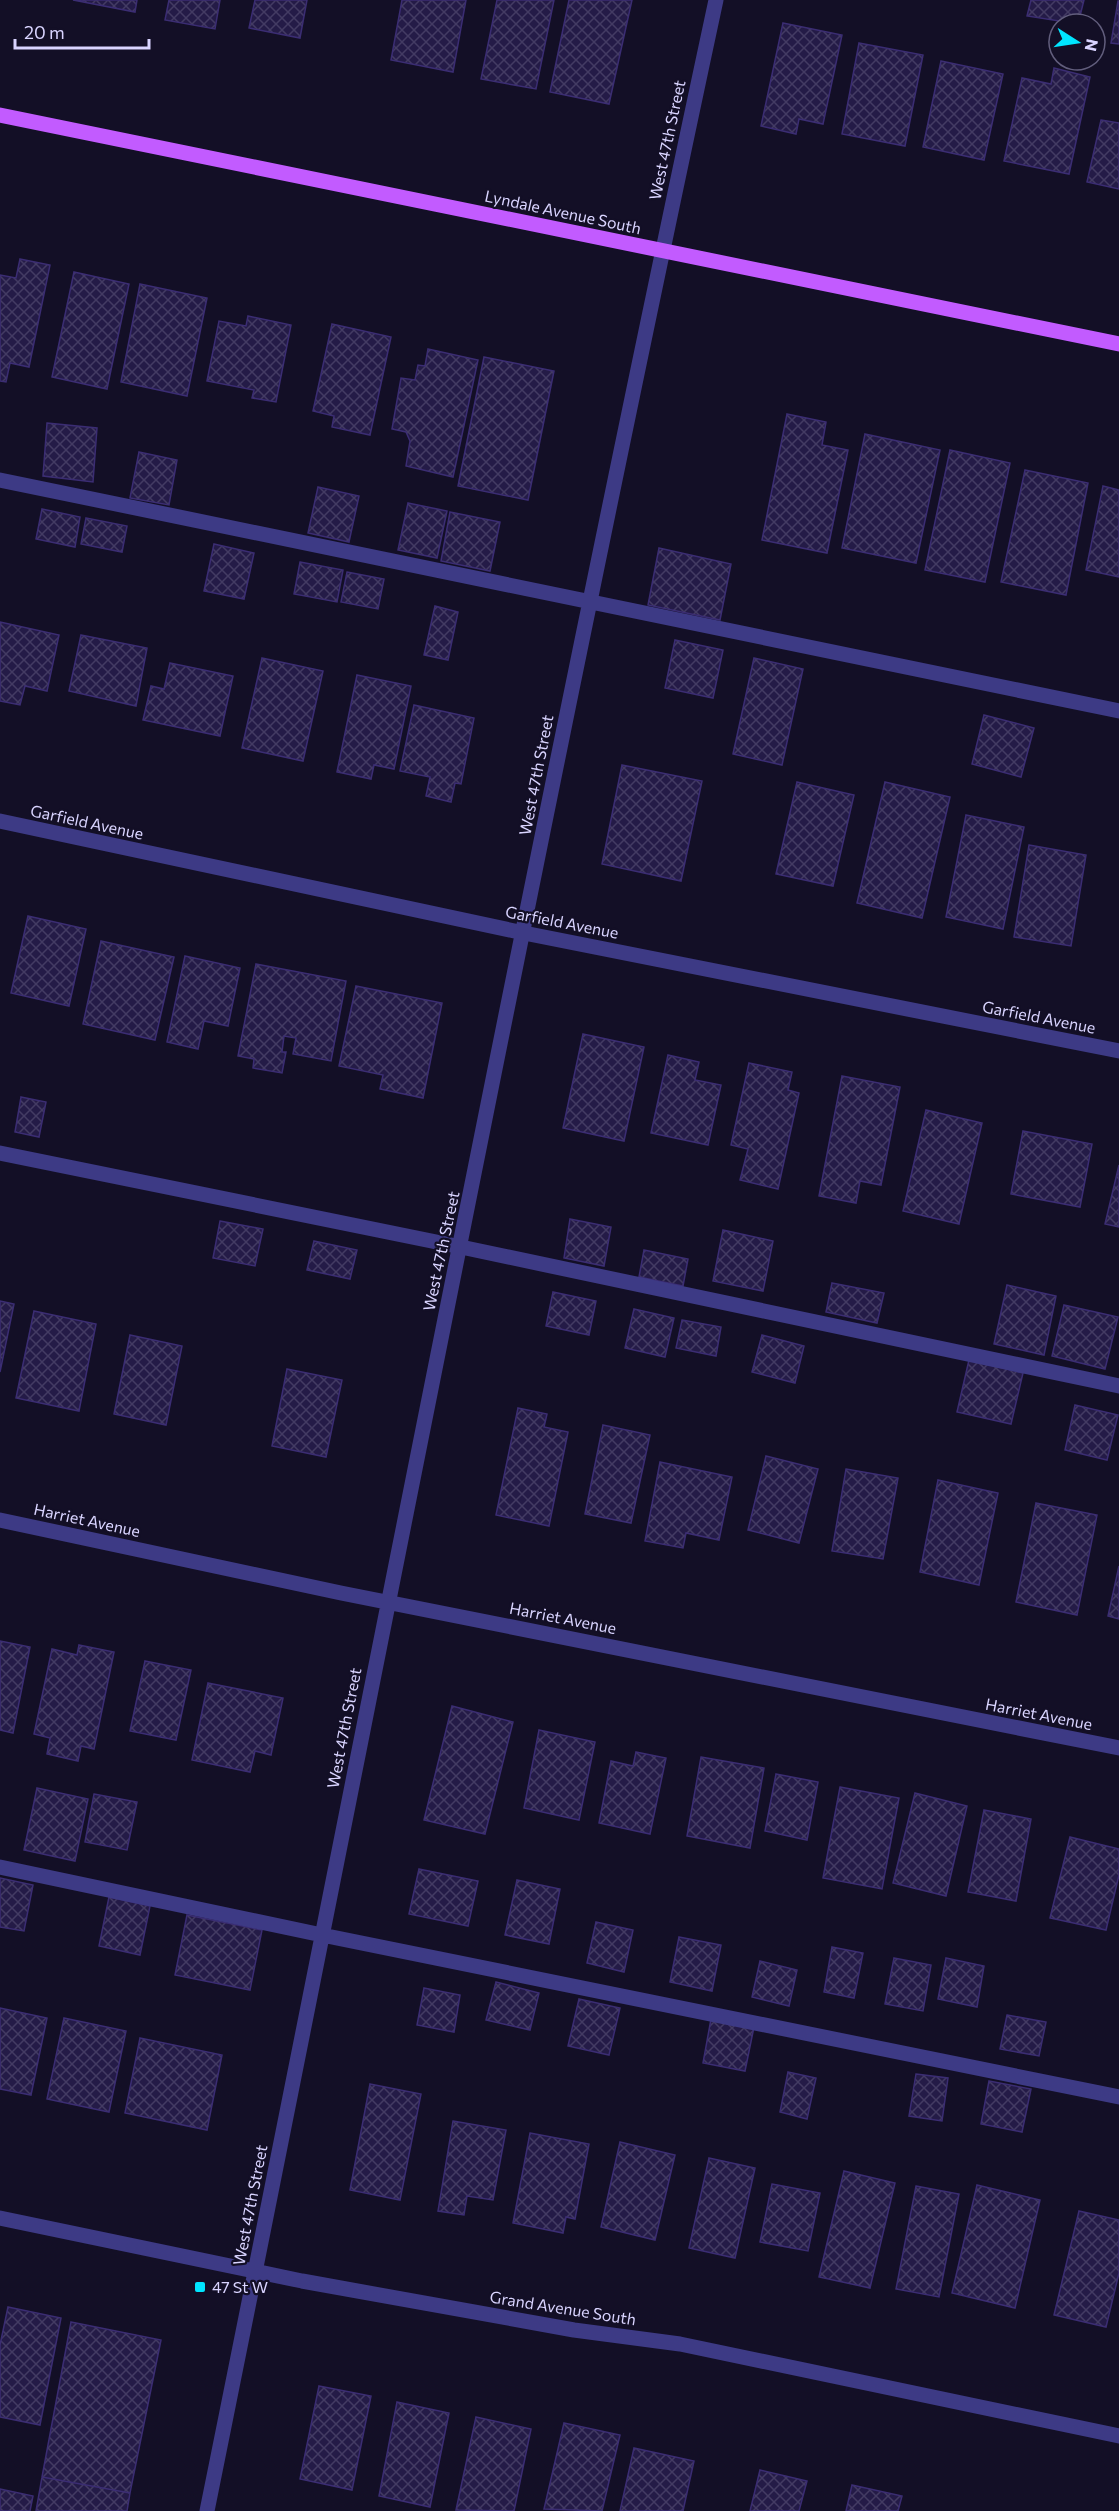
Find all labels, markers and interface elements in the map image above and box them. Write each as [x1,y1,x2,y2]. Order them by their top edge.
scale bar [15,12,148,50]
north arrow [1047,12,1107,72]
text: 20 m [24,21,65,43]
text: N [1082,37,1103,53]
street label: West 47th Street [645,78,689,202]
street label: Lyndale Avenue South [483,186,643,237]
street label: West 47th Street [515,713,557,837]
street label: Garfield Avenue [29,800,145,843]
street label: Garfield Avenue [504,901,620,942]
street label: Garfield Avenue [981,996,1097,1037]
street label: West 47th Street [419,1189,463,1313]
street label: Harriet Avenue [32,1499,142,1540]
street label: Harriet Avenue [508,1598,618,1637]
street label: West 47th Street [323,1666,365,1790]
street label: Harriet Avenue [984,1694,1094,1733]
street label: West 47th Street [229,2143,271,2267]
place label: 47 St W [212,2277,268,2296]
marker: 47 St W [193,2280,207,2294]
street label: Grand Avenue South [489,2287,638,2328]

